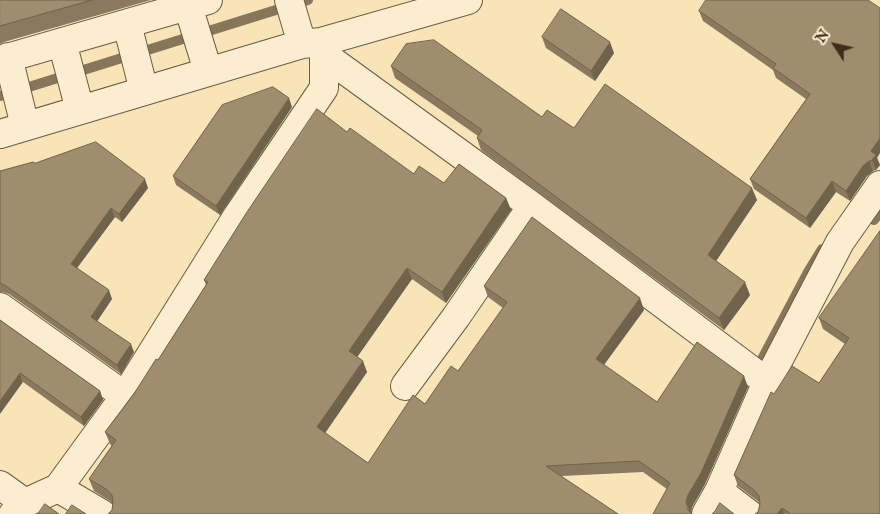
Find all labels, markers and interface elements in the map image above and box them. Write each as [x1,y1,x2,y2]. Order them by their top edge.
north arrow [810,20,860,70]
text: N [812,26,834,47]

